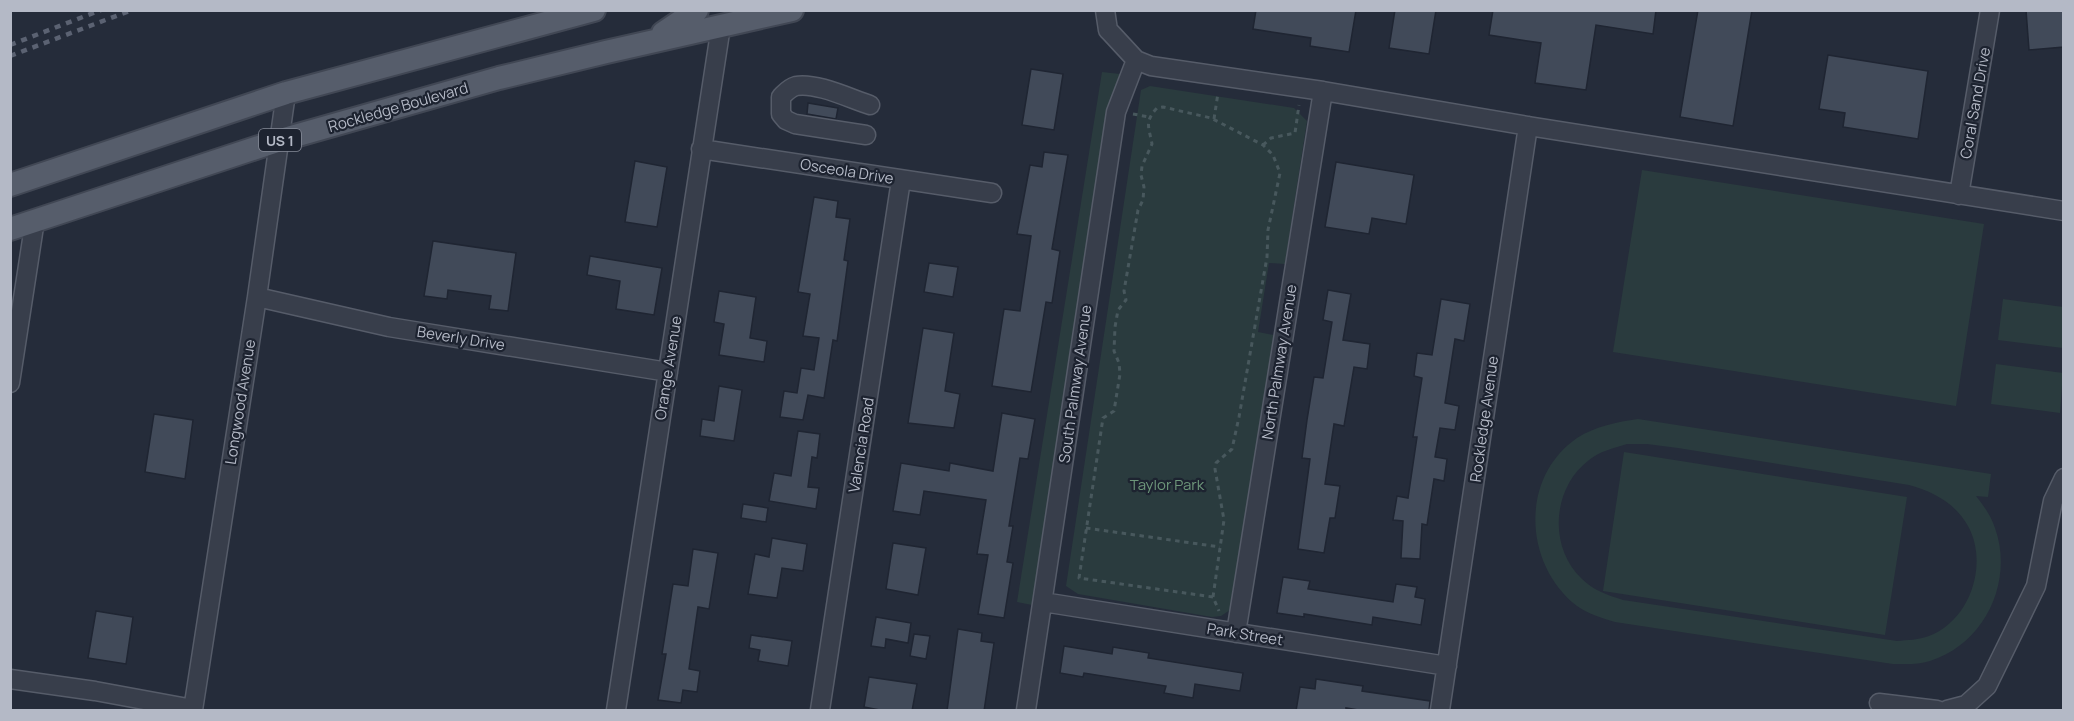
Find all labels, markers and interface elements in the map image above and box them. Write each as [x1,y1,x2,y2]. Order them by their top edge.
street label: Coral Sand Drive [1955,45,1995,160]
street label: Rockledge Boulevard [326,77,470,137]
road number: US 1 [259,129,301,151]
street label: Osceola Drive [799,153,895,189]
street label: North Palmway Avenue [1256,283,1302,441]
street label: South Palmway Avenue [1054,303,1097,464]
street label: Orange Avenue [649,314,687,422]
street label: Beverly Drive [416,321,507,355]
street label: Longwood Avenue [220,338,260,466]
street label: Rockledge Avenue [1465,354,1503,483]
street label: Valencia Road [843,396,879,494]
park label: Taylor Park [1130,474,1205,495]
street label: Park Street [1205,618,1285,650]

